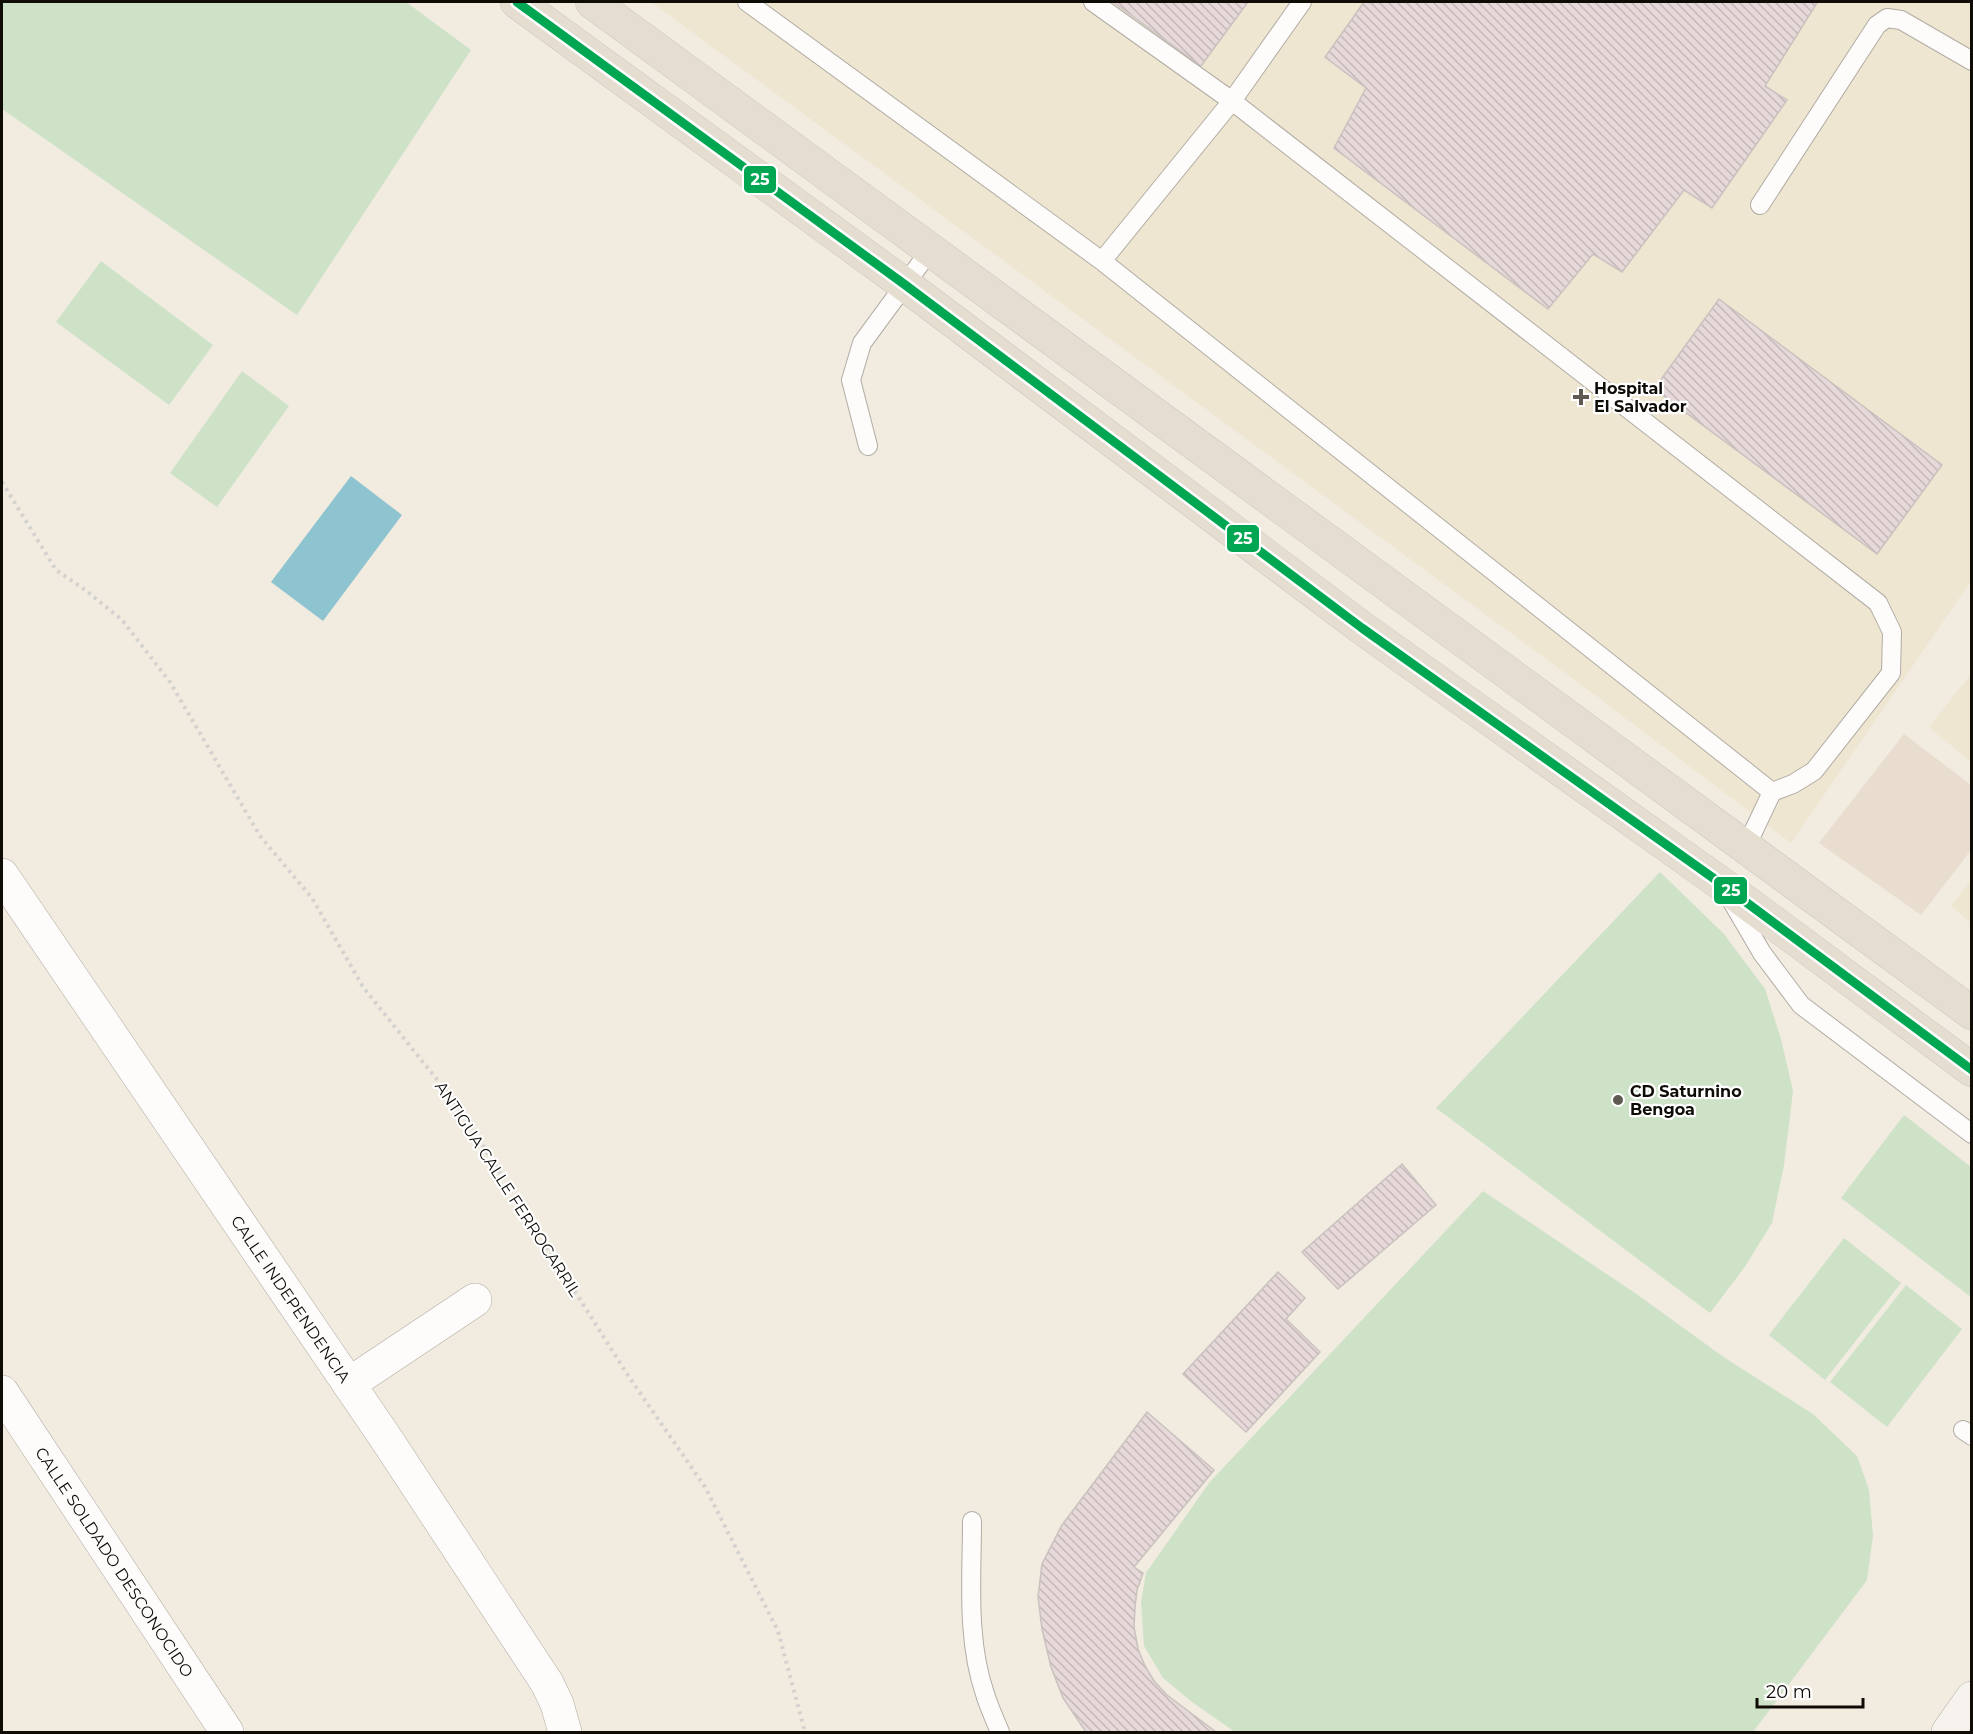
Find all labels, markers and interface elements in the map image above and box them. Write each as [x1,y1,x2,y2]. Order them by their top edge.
line badge: 25 [743,165,777,194]
text: 25 [751,170,770,189]
place label: Hospital El Salvador [1594,379,1687,416]
marker: Hospital El Salvador [1572,388,1590,406]
line badge: 25 [1226,524,1260,553]
text: 25 [1234,529,1253,548]
line badge: 25 [1713,876,1748,905]
text: 25 [1722,881,1741,900]
street label: ANTIGUA CALLE FERROCARRIL [431,1078,585,1301]
place label: CD Saturnino Bengoa [1630,1082,1742,1119]
marker: CD Saturnino Bengoa [1611,1093,1625,1107]
street label: CALLE INDEPENDENCIA [227,1212,355,1386]
street label: CALLE SOLDADO DESCONOCIDO [32,1444,198,1681]
scale bar [1757,1671,1864,1709]
text: 20 m [1766,1681,1812,1703]

